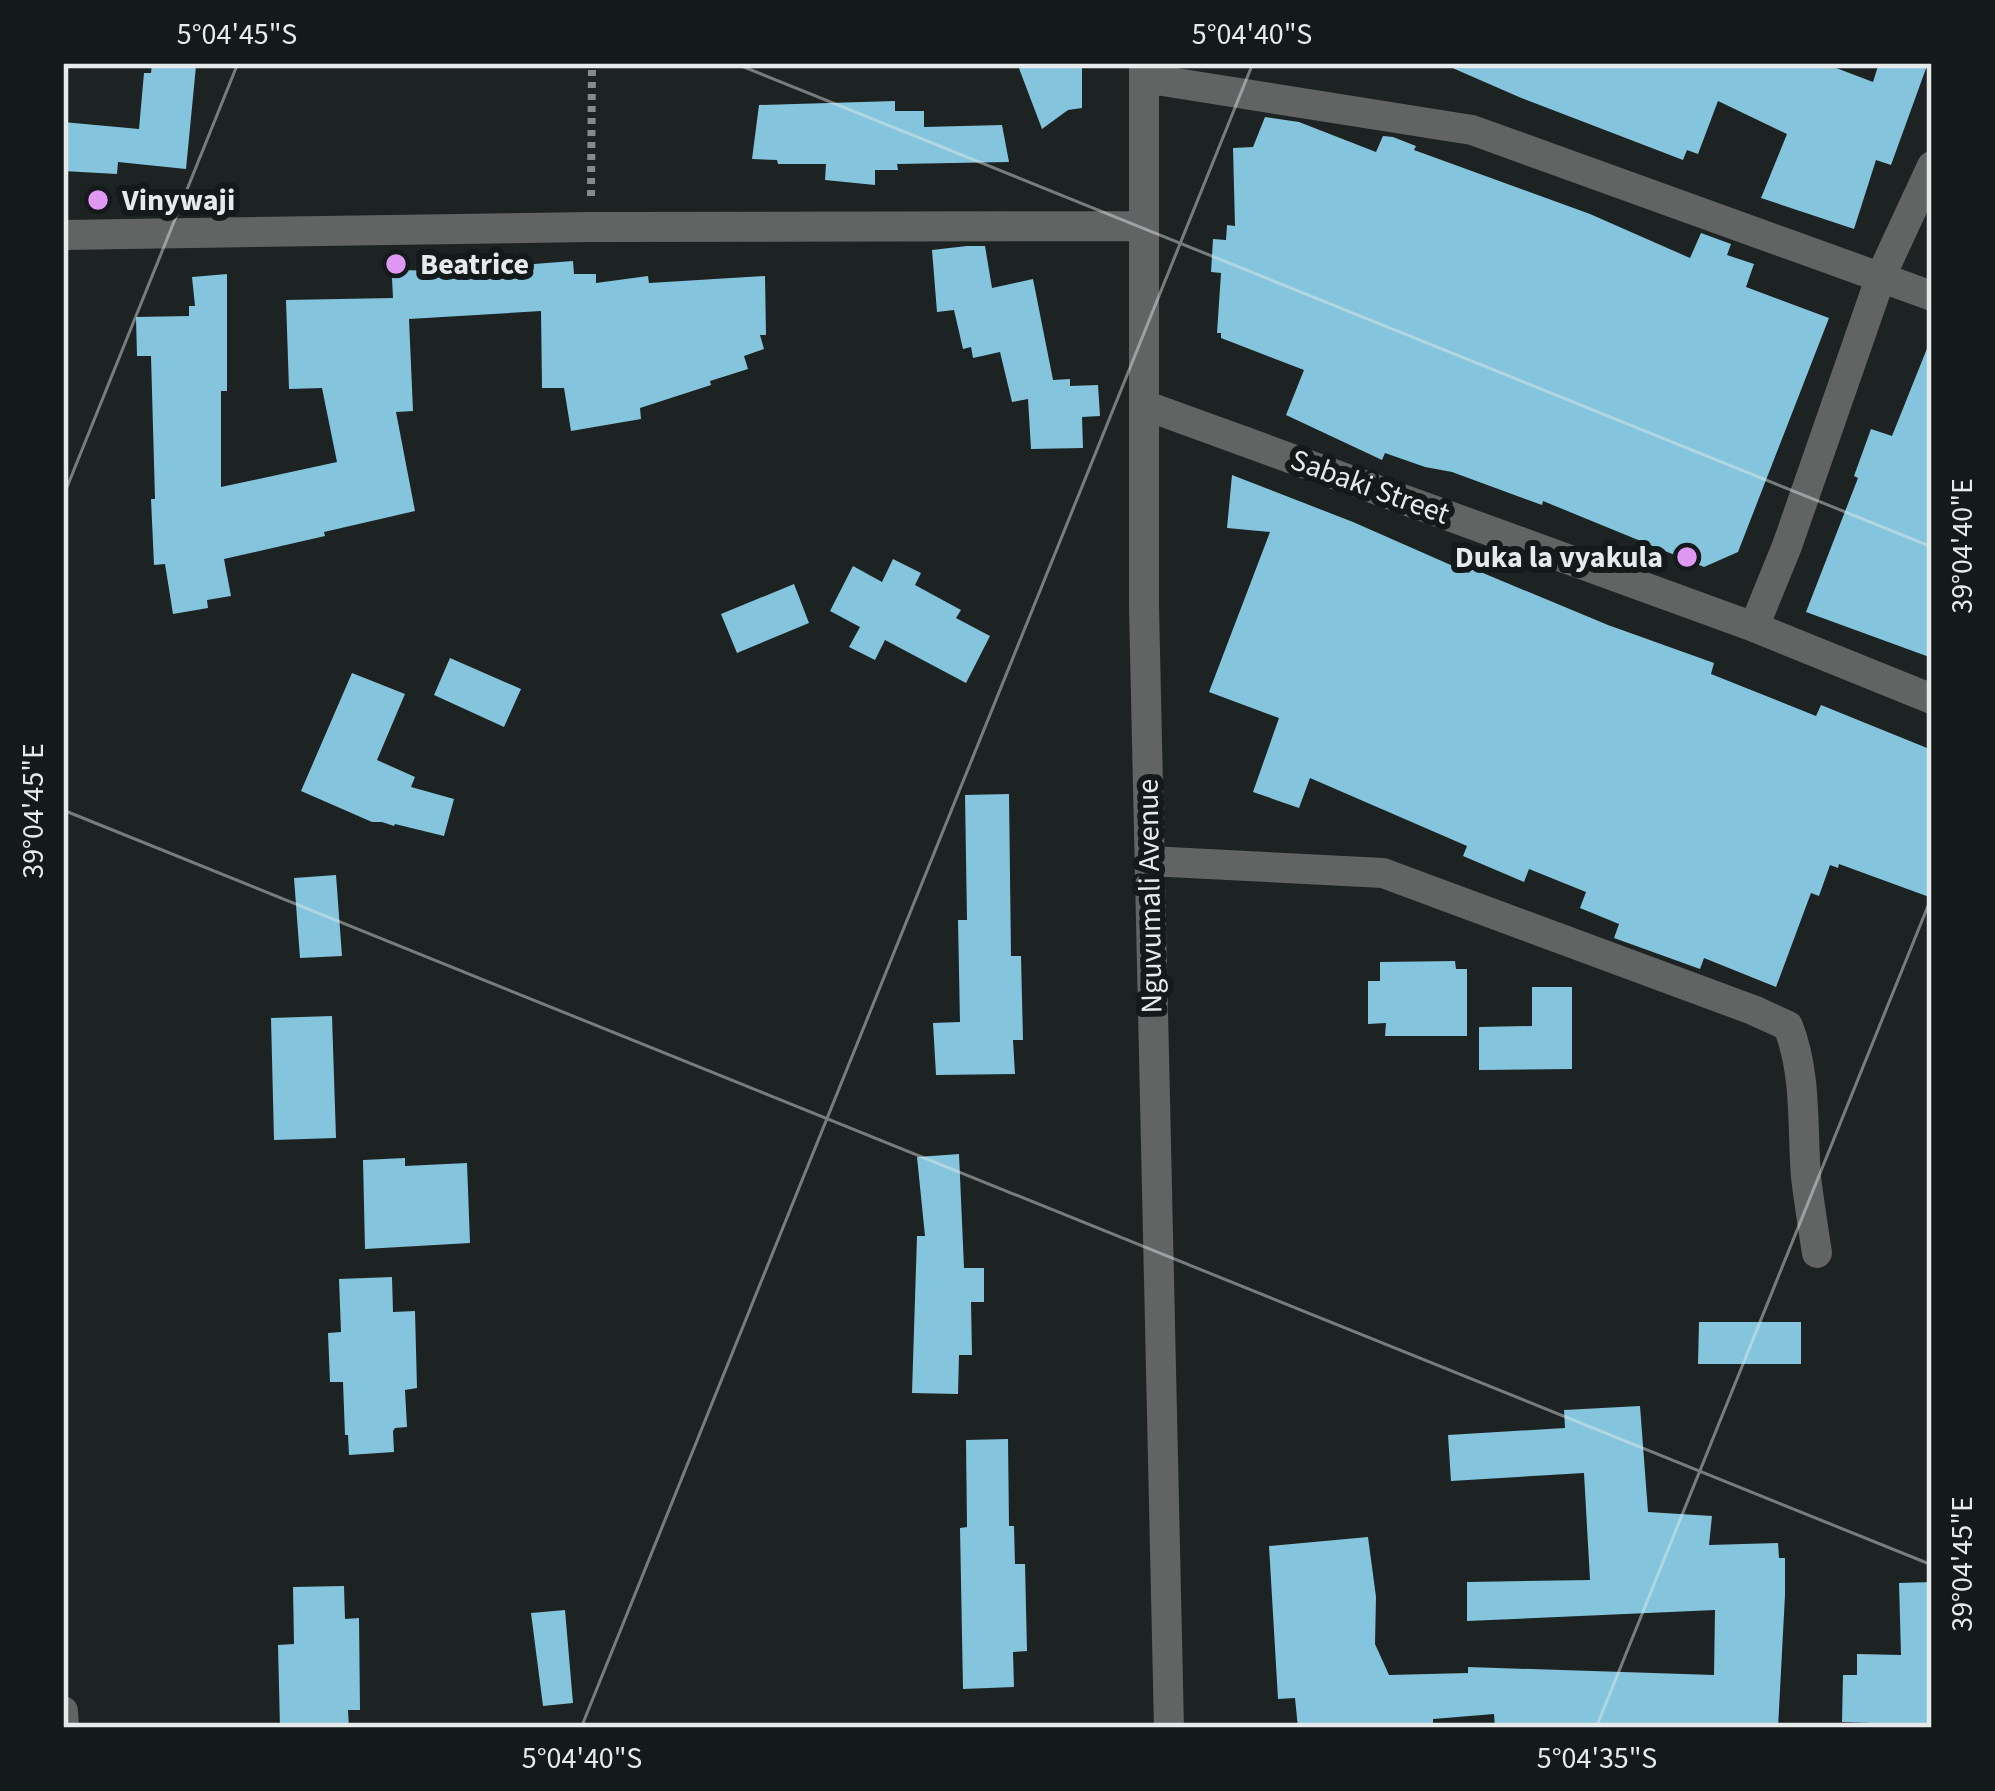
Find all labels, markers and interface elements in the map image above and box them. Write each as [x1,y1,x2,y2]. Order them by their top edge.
text: 5°04'45"S [177,13,297,56]
text: 5°04'40"S [1192,13,1312,56]
place label: Vinywaji [121,179,235,222]
marker: Vinywaji [85,187,111,213]
place label: Beatrice [420,243,529,286]
marker: Beatrice [383,251,409,277]
street label: Sabaki Street [1285,438,1455,536]
text: 39°04'40"E [1941,478,1984,614]
place label: Duka la vyakula [1455,536,1663,579]
marker: Duka la vyakula [1674,544,1700,570]
text: 39°04'45"E [12,743,55,879]
street label: Nguvumali Avenue [1126,778,1174,1014]
text: 39°04'45"E [1941,1496,1984,1632]
text: 5°04'40"S [522,1737,642,1780]
text: 5°04'35"S [1537,1737,1657,1780]

